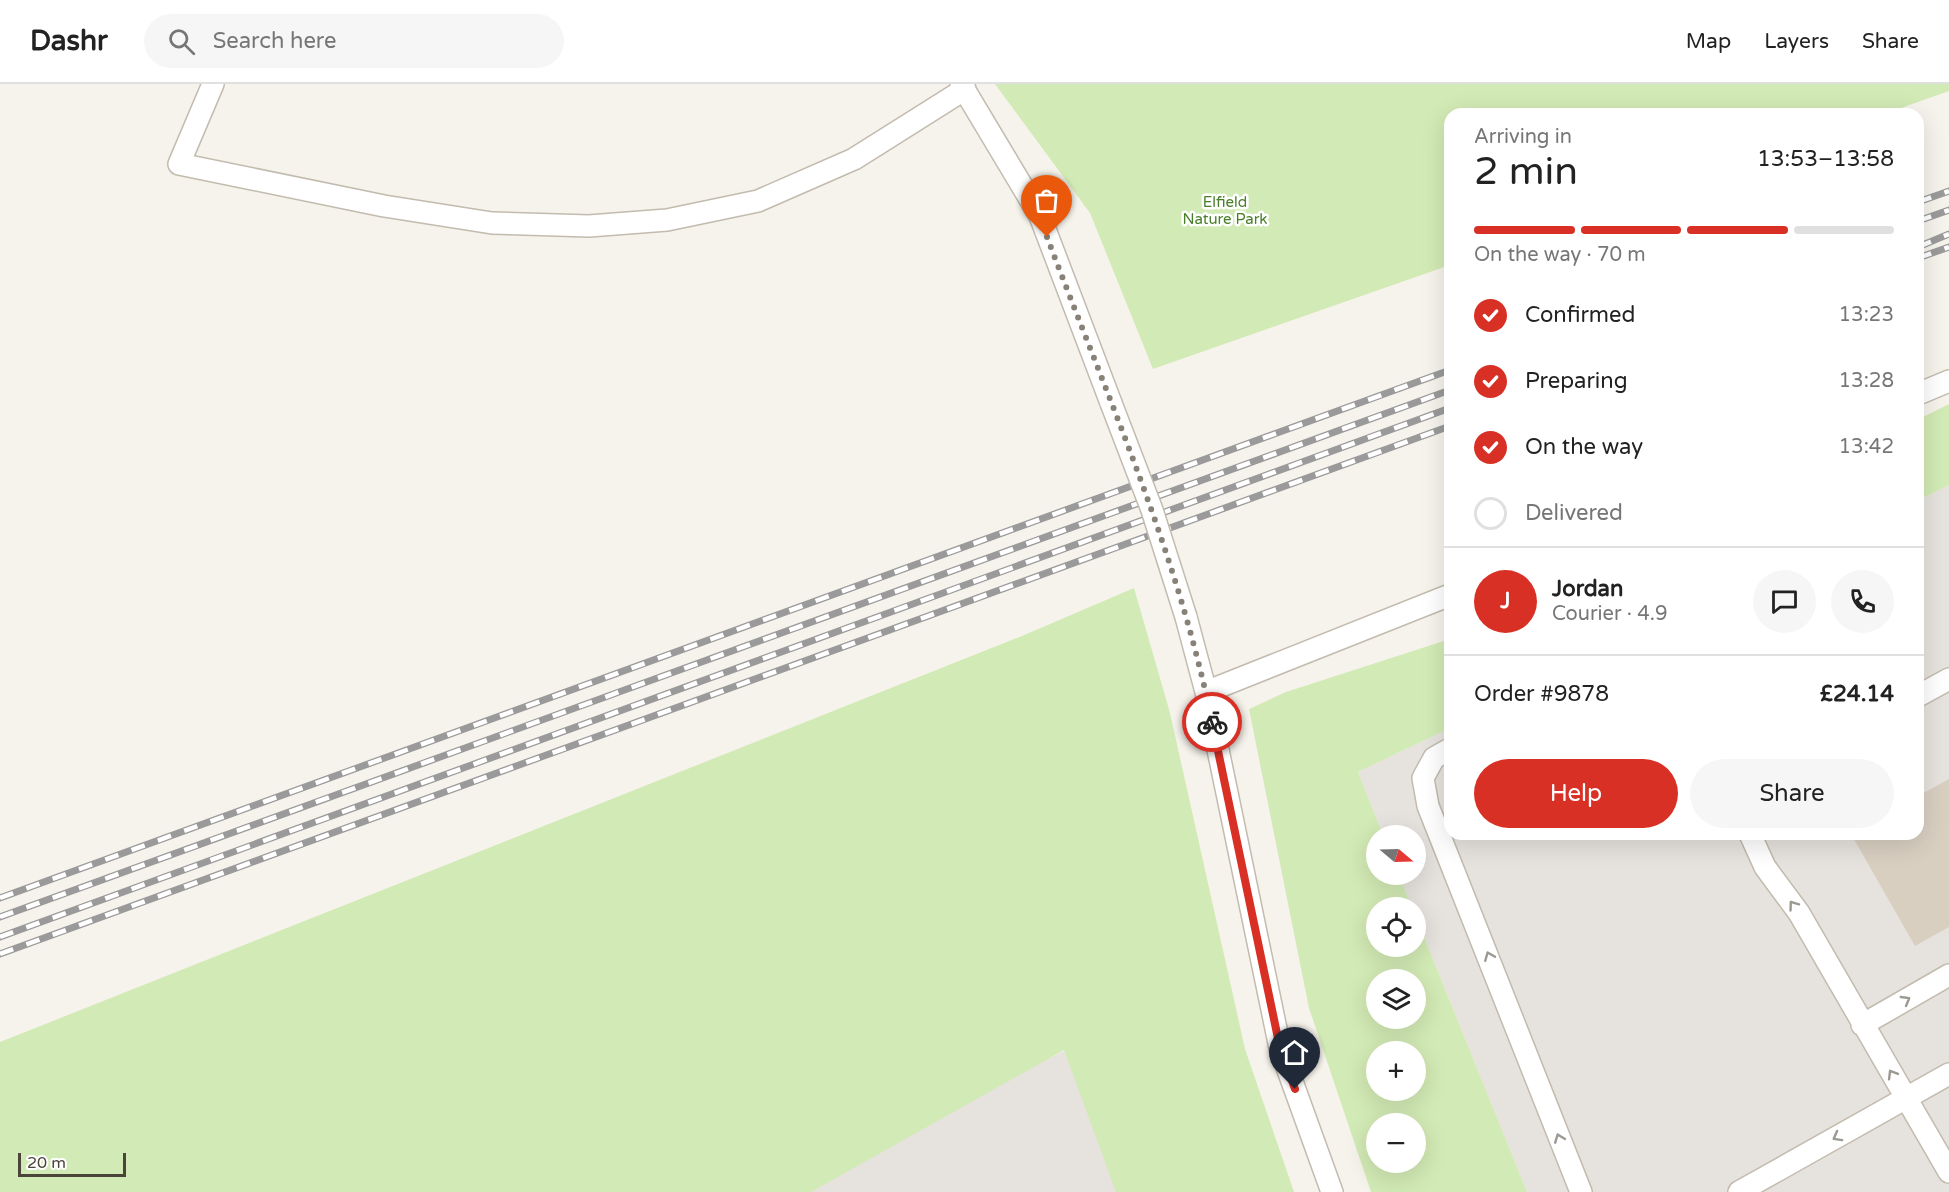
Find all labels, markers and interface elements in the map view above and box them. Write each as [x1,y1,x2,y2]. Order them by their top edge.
search box [144,14,564,68]
text: Dashr [30,24,108,58]
icon: search [165,25,198,58]
text: Search here [213,28,336,54]
text: Map [1686,29,1731,54]
text: Layers [1764,29,1829,54]
text: Share [1862,29,1919,54]
text: Arriving in [1474,125,1572,149]
text: 13:53–13:58 [1757,146,1894,172]
text: 2 min [1474,148,1578,195]
pin [1021,175,1072,237]
icon: bag [1030,184,1063,217]
park label: Elfield Nature Park [1182,193,1268,228]
text: On the way · 70 m [1474,243,1646,267]
icon: check [1474,299,1507,332]
text: Confirmed [1525,302,1635,328]
text: 13:23 [1839,303,1894,327]
icon: check [1474,365,1507,398]
text: Preparing [1525,368,1628,394]
text: 13:28 [1839,369,1894,393]
icon: check [1474,431,1507,464]
text: On the way [1525,434,1643,460]
text: 13:42 [1839,435,1894,459]
text: Delivered [1525,500,1623,526]
button: chat [1753,570,1816,633]
button: phone [1831,570,1894,633]
text: Jordan [1552,576,1623,602]
text: J [1500,588,1511,614]
text: Courier · 4.9 [1552,602,1667,626]
text: Order #9878 [1474,681,1609,707]
text: £24.14 [1820,681,1894,707]
courier [1182,692,1242,752]
icon: bike [1196,706,1229,739]
button: Help [1474,759,1678,828]
button: Share [1690,759,1894,828]
north arrow [1366,825,1426,885]
map controls [1366,825,1426,1173]
button: locate [1366,897,1426,957]
one-way arrow [1790,901,1801,912]
one-way arrow [1483,951,1496,962]
button: layers [1366,969,1426,1029]
one-way arrow [1899,996,1910,1007]
pin [1269,1027,1320,1089]
icon: home [1278,1036,1311,1069]
button: + [1366,1041,1426,1101]
one-way arrow [1887,1070,1899,1080]
button: − [1366,1113,1426,1173]
one-way arrow [1833,1130,1843,1141]
one-way arrow [1554,1133,1567,1143]
scale bar [18,1150,126,1178]
text: 20 m [27,1153,66,1173]

